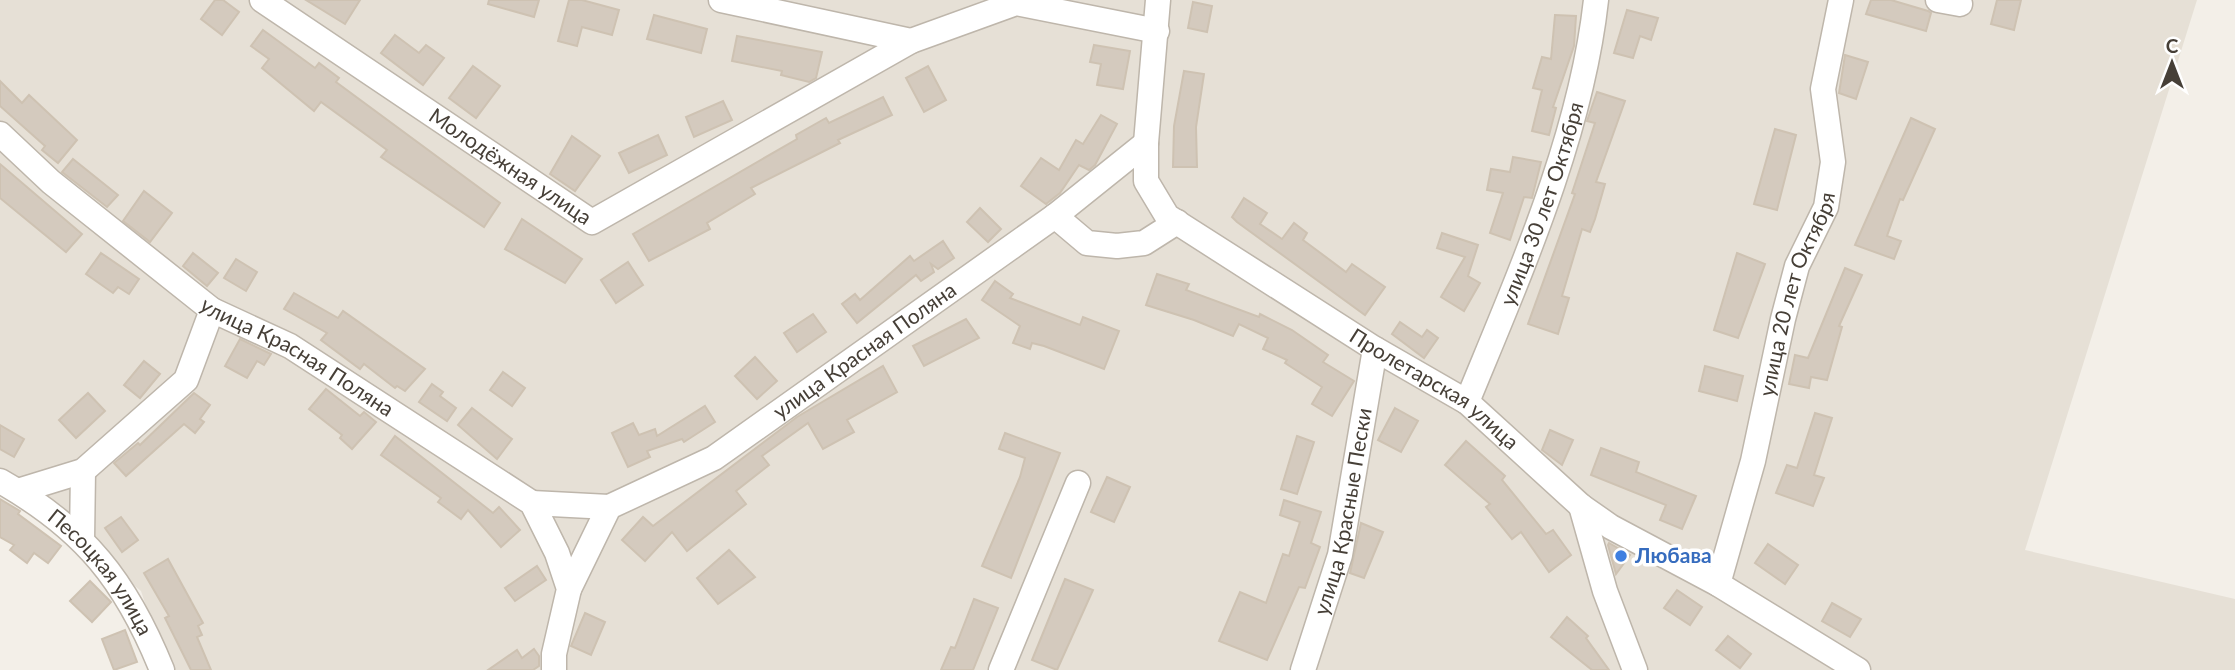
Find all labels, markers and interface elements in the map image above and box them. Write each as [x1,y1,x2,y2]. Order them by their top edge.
north arrow [2137,28,2207,98]
text: С [2166,34,2179,57]
street label: улица 30 лет Октября [1494,99,1587,309]
street label: Молодёжная улица [425,102,597,229]
street label: улица 20 лет Октября [1753,191,1839,399]
street label: улица Красная Поляна [768,276,960,423]
street label: улица Красная Поляна [196,292,399,421]
street label: Пролетарская улица [1346,322,1525,454]
street label: улица Красные Пески [1307,406,1376,618]
street label: Песоцкая улица [44,503,159,639]
place label: Любава [1634,542,1712,567]
marker: Любава [1613,548,1629,564]

